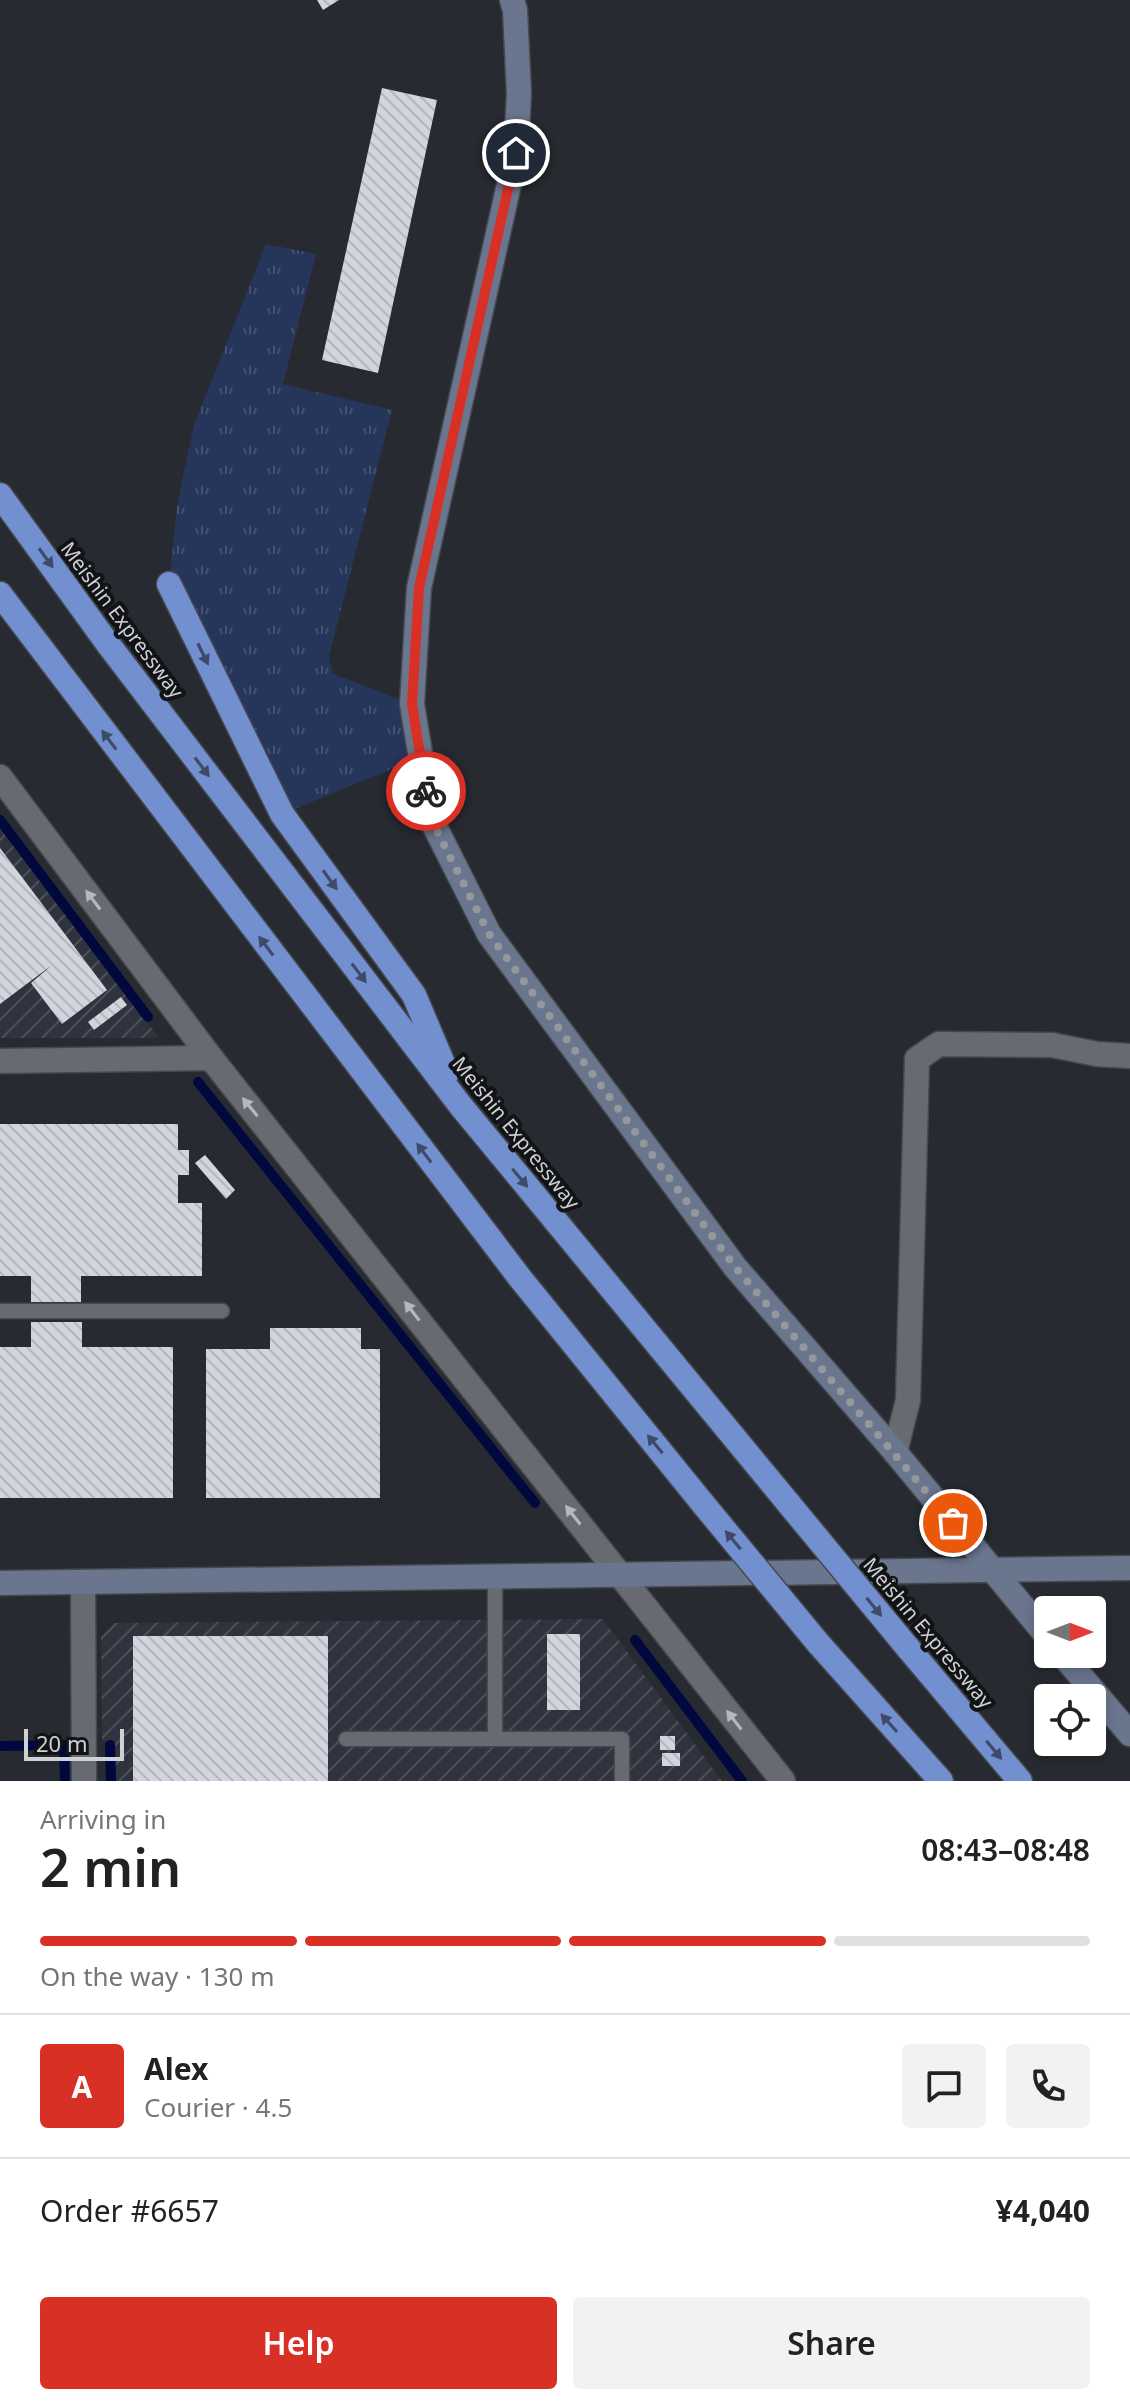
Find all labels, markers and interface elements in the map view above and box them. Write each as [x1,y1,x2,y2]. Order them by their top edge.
pin [482,119,550,187]
icon: home [494,131,538,175]
street label: Meishin Expressway [55,536,190,704]
one-way arrow [38,548,53,569]
one-way arrow [197,642,210,665]
one-way arrow [101,729,117,750]
courier [386,751,466,831]
one-way arrow [193,756,209,777]
icon: bike [404,769,448,813]
one-way arrow [322,869,338,891]
one-way arrow [86,890,101,911]
one-way arrow [259,936,275,957]
one-way arrow [351,963,367,983]
street label: Meishin Expressway [447,1051,587,1215]
one-way arrow [242,1098,259,1118]
one-way arrow [416,1143,432,1163]
one-way arrow [511,1167,528,1187]
one-way arrow [404,1301,420,1321]
one-way arrow [647,1435,664,1455]
pin [919,1489,987,1557]
icon: bag [931,1501,975,1545]
one-way arrow [566,1505,582,1525]
one-way arrow [725,1530,742,1550]
street label: Meishin Expressway [857,1552,1000,1714]
north arrow [1034,1596,1106,1668]
map controls [1034,1596,1106,1756]
one-way arrow [865,1597,882,1617]
button: locate [1034,1684,1106,1756]
one-way arrow [727,1710,743,1730]
one-way arrow [881,1713,899,1732]
scale bar [24,1725,124,1761]
text: 20 m [36,1728,87,1758]
one-way arrow [985,1740,1002,1760]
text: Arriving in [40,1801,166,1837]
text: 08:43–08:48 [921,1829,1090,1870]
text: 2 min [40,1831,181,1902]
text: On the way · 130 m [40,1958,274,1994]
button: chat [902,2044,986,2128]
button: phone [1006,2044,1090,2128]
text: Alex [144,2048,208,2089]
text: A [72,2066,92,2107]
text: Courier · 4.5 [144,2089,292,2125]
text: Order #6657 [40,2190,219,2231]
text: ¥4,040 [996,2190,1090,2231]
button: Help [40,2297,557,2389]
button: Share [573,2297,1090,2389]

